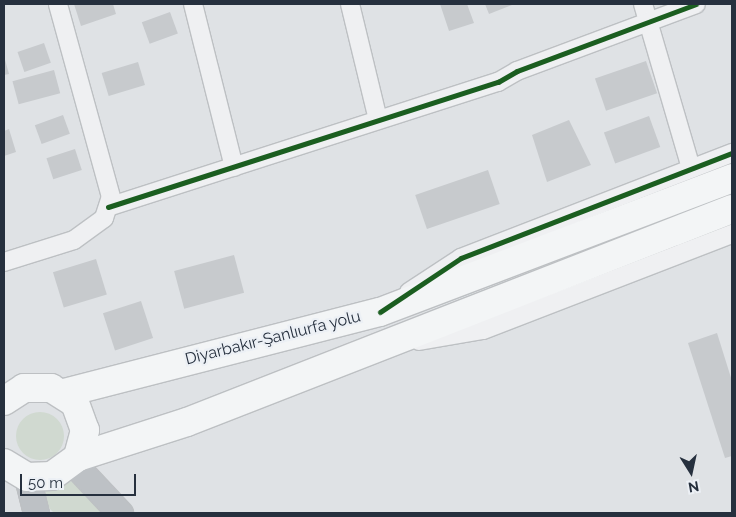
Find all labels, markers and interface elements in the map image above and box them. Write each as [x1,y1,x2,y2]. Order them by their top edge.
street label: Diyarbakır-Şanlıurfa yolu [183,307,363,369]
north arrow [666,447,716,497]
scale bar [22,464,139,496]
text: 50 m [28,474,63,492]
text: N [687,478,700,496]

